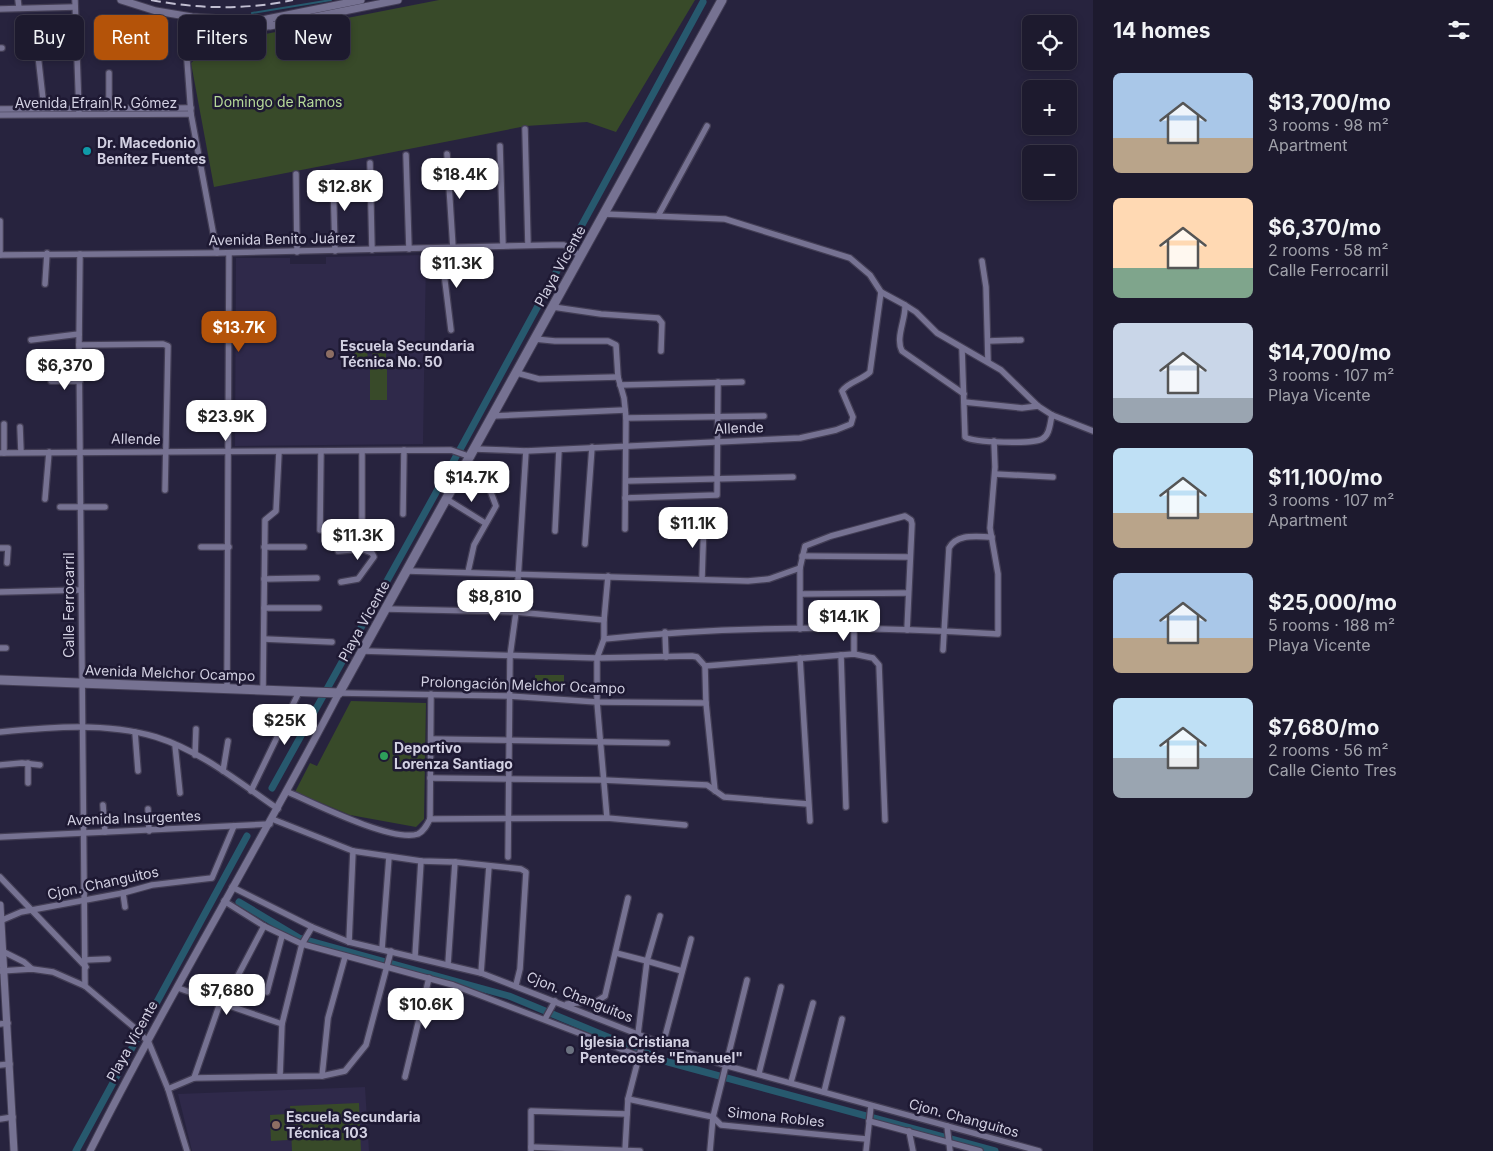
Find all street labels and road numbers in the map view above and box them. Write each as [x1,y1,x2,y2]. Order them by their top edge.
street label: Avenida Efraín R. Gómez [15,94,177,111]
street label: Playa Vicente [530,222,589,309]
street label: Avenida Benito Juárez [208,229,356,248]
street label: Allende [714,418,764,437]
street label: Allende [111,430,161,447]
street label: Calle Ferrocarril [60,552,77,658]
street label: Playa Vicente [334,577,393,664]
street label: Avenida Melchor Ocampo [85,661,256,684]
street label: Prolongación Melchor Ocampo [420,672,626,697]
street label: Avenida Insurgentes [67,807,201,828]
street label: Cjon. Changuitos [46,862,160,903]
street label: Cjon. Changuitos [524,967,636,1026]
street label: Playa Vicente [102,997,161,1084]
street label: Cjon. Changuitos [907,1095,1021,1140]
street label: Simona Robles [727,1103,826,1130]

